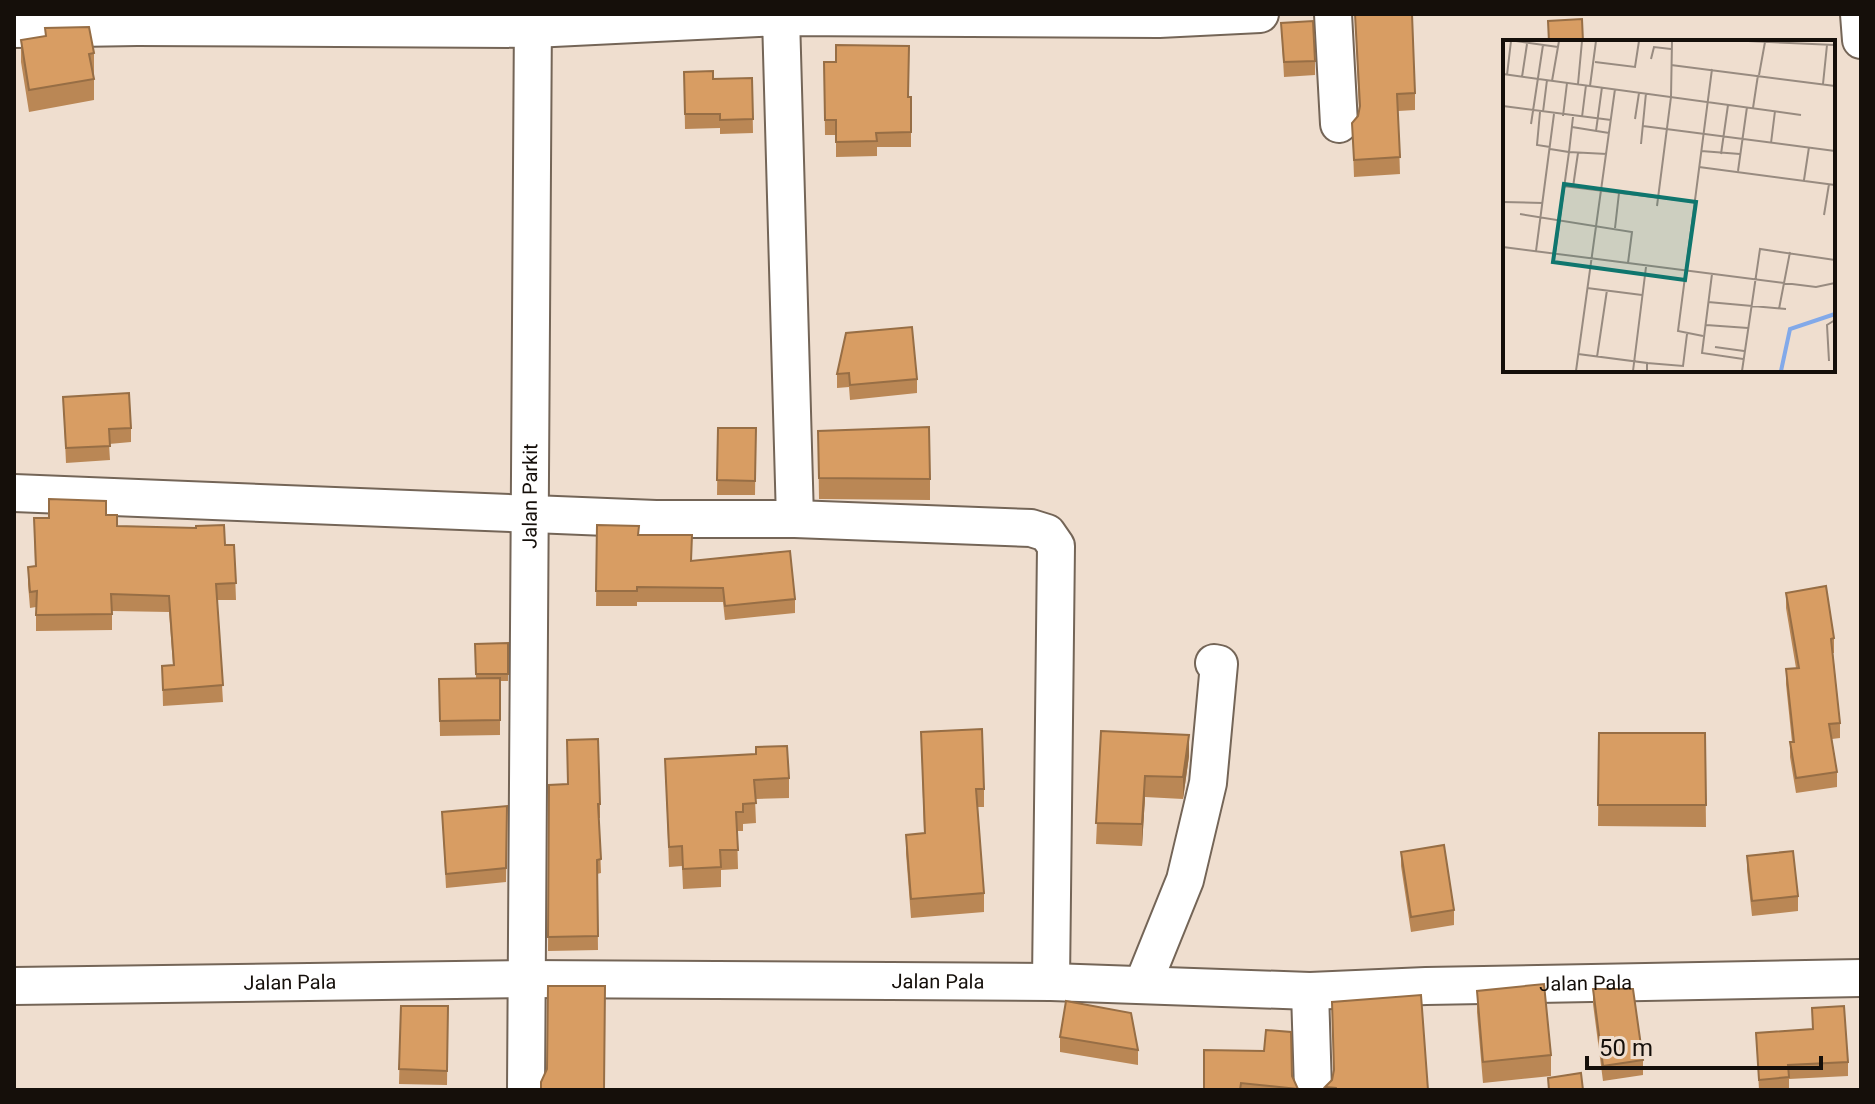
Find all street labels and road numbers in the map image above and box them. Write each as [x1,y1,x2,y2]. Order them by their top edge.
street label: Jalan Parkit [518,443,542,549]
street label: Jalan Pala [891,969,984,994]
street label: Jalan Pala [243,970,337,995]
street label: Jalan Pala [1539,970,1632,996]

